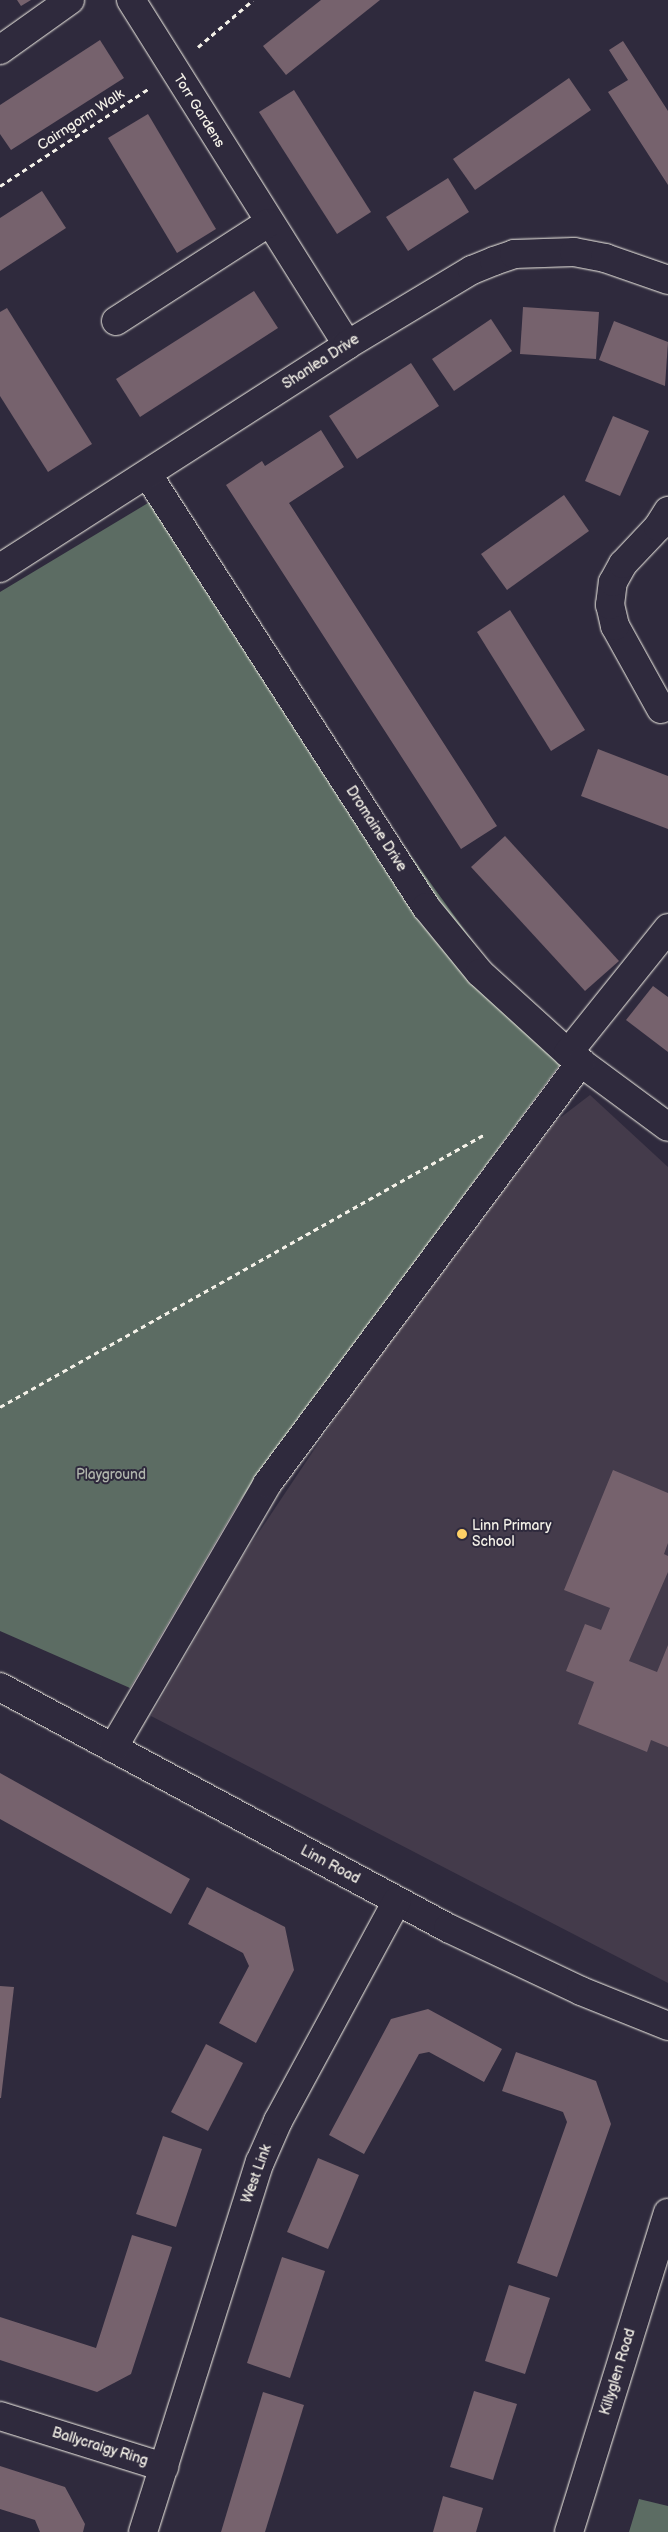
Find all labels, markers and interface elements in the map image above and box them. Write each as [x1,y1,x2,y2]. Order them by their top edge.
street label: Torr Gardens [170,71,228,151]
street label: Cairngorm Walk [34,86,128,154]
street label: Shanlea Drive [280,331,362,393]
street label: Dromaine Drive [342,783,410,875]
park label: Playground [76,1467,146,1483]
place label: Linn Primary School [472,1518,552,1550]
marker: Linn Primary School [456,1528,468,1540]
street label: Linn Road [297,1842,363,1888]
street label: West Link [239,2142,275,2206]
street label: Killyglen Road [597,2327,639,2417]
street label: Ballycraigy Ring [49,2424,151,2470]

